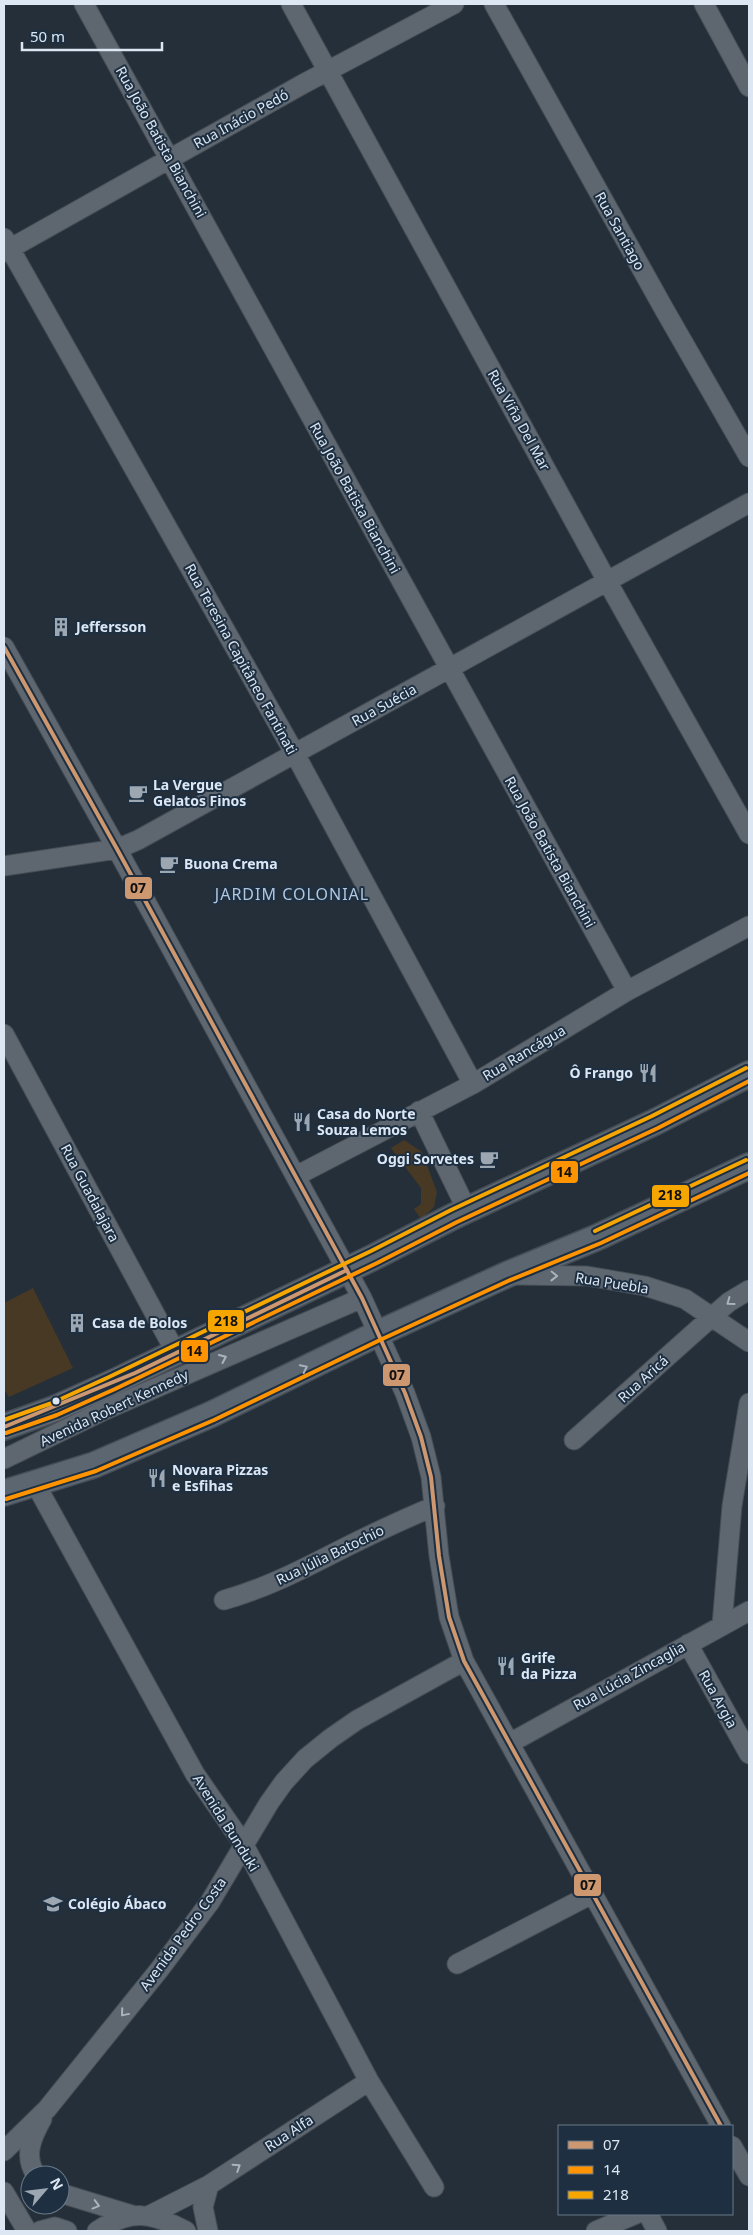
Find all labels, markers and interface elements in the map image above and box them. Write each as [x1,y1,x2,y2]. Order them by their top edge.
scale bar [22,20,162,52]
text: 50 m [30,26,65,46]
street label: Rua João Batista Bianchini [112,63,211,221]
street label: Rua Inácio Pedó [190,85,292,153]
street label: Rua Santiago [591,188,650,273]
street label: Rua Viña Del Mar [484,366,555,474]
street label: Rua João Batista Bianchini [306,419,405,577]
street label: Rua Teresina Capitâneo Fantinati [181,560,302,758]
building icon: Jeffersson [50,616,72,638]
place label: Jeffersson [74,617,146,636]
street label: Rua Suécia [348,679,420,730]
street label: Rua João Batista Bianchini [501,773,600,931]
place label: La Vergue Gelatos Finos [153,775,246,810]
cafe icon: La Vergue Gelatos Finos [127,782,149,804]
cafe icon: Buona Crema [158,853,180,875]
place label: Buona Crema [184,854,278,873]
line badge: 07 [124,876,153,900]
text: 07 [130,878,146,897]
district label: JARDIM COLONIAL [213,883,369,905]
street label: Rua Rancágua [479,1020,569,1085]
restaurant icon: Ô Frango [637,1062,659,1084]
place label: Ô Frango [570,1063,633,1082]
place label: Casa do Norte Souza Lemos [317,1104,416,1139]
restaurant icon: Casa do Norte Souza Lemos [291,1111,313,1133]
street label: Rua Guadalajara [57,1140,124,1245]
cafe icon: Oggi Sorvetes [478,1148,500,1170]
place label: Oggi Sorvetes [377,1149,474,1168]
line badge: 14 [550,1160,579,1184]
text: 14 [556,1162,572,1181]
line badge: 218 [651,1184,690,1208]
text: 218 [658,1185,682,1204]
street label: Rua Puebla [574,1267,650,1298]
one-way arrow [551,1271,559,1281]
one-way arrow [727,1297,736,1305]
line badge: 218 [207,1309,245,1333]
text: 218 [214,1311,238,1330]
building icon: Casa de Bolos [66,1312,88,1334]
place label: Casa de Bolos [92,1313,187,1332]
line badge: 14 [180,1339,209,1363]
text: 14 [186,1341,202,1360]
street label: Rua Aricá [613,1351,672,1406]
one-way arrow [218,1354,227,1365]
line badge: 07 [382,1363,411,1387]
street label: Avenida Robert Kennedy [36,1364,192,1450]
one-way arrow [299,1364,308,1374]
text: 07 [389,1365,405,1384]
unlabelled marker [51,1396,61,1406]
place label: Novara Pizzas e Esfihas [172,1460,268,1495]
restaurant icon: Novara Pizzas e Esfihas [146,1467,168,1489]
street label: Rua Júlia Batochio [273,1520,387,1589]
street label: Rua Lúcia Zincaglia [569,1637,688,1714]
place label: Grife da Pizza [521,1648,577,1683]
restaurant icon: Grife da Pizza [495,1655,517,1677]
street label: Rua Argia [695,1666,742,1731]
street label: Avenida Bunduki [189,1771,264,1875]
street label: Avenida Pedro Costa [135,1873,230,1994]
line badge: 07 [573,1873,602,1897]
text: 07 [580,1875,596,1894]
school or university icon: Colégio Ábaco [42,1893,64,1915]
place label: Colégio Ábaco [68,1894,167,1913]
one-way arrow [120,2007,129,2016]
street label: Rua Alfa [261,2110,317,2155]
legend [558,2125,733,2215]
text: 07 [603,2134,620,2154]
text: 14 [603,2159,621,2179]
one-way arrow [231,2164,240,2174]
north arrow [20,2165,70,2215]
text: N [46,2174,68,2193]
text: 218 [603,2184,629,2204]
one-way arrow [91,2199,99,2209]

